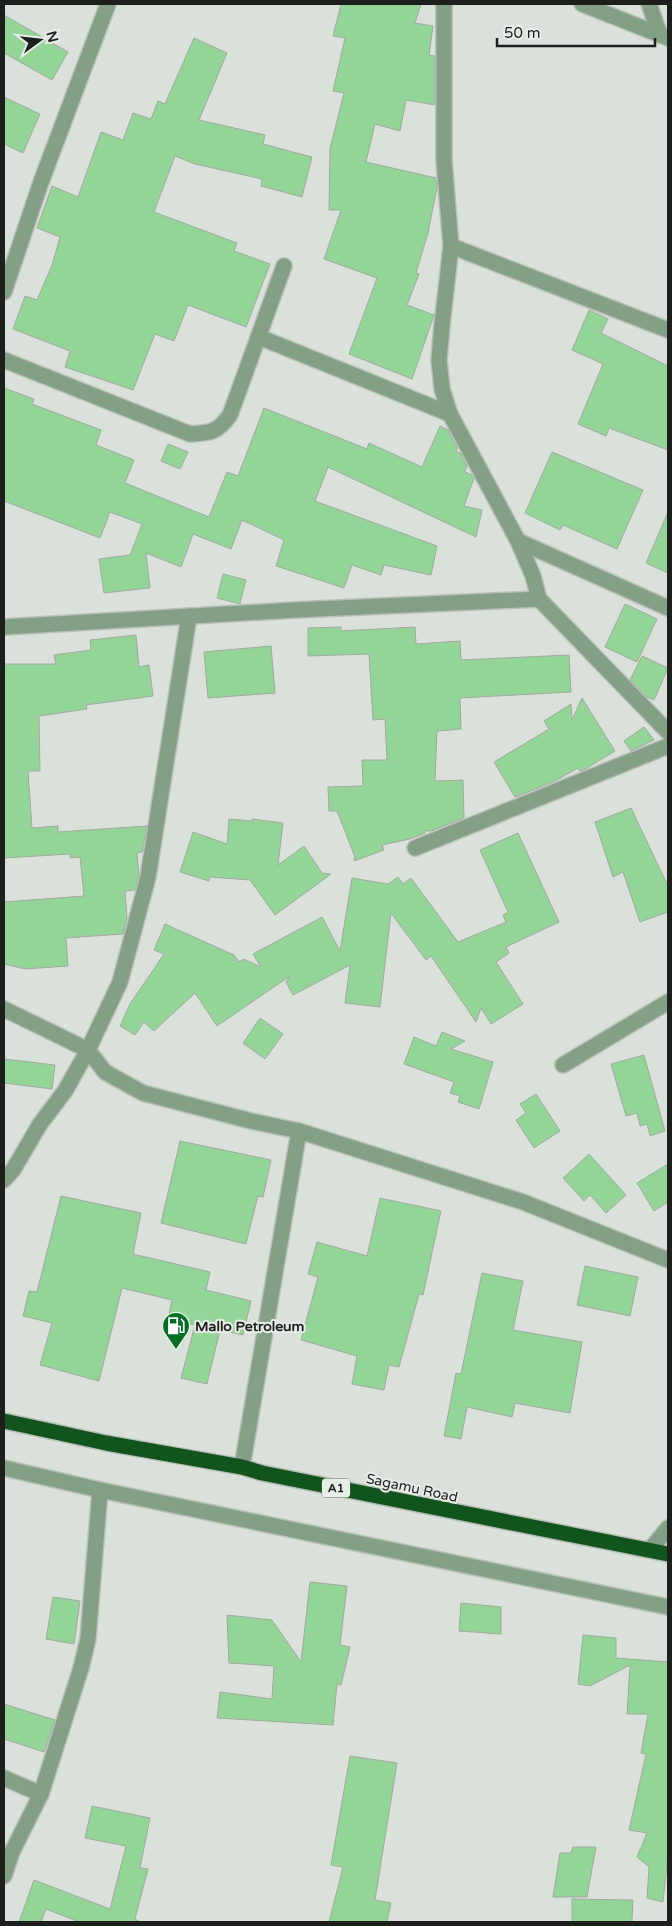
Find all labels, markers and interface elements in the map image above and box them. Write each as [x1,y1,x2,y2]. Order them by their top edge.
north arrow [15,15,65,65]
scale bar [497,15,654,47]
text: 50 m [504,24,541,42]
text: N [42,29,62,44]
fuel station icon: Mallo Petroleum [161,1311,191,1350]
place label: Mallo Petroleum [195,1318,305,1335]
street label: Sagamu Road [365,1470,459,1506]
road number: A1 [322,1479,350,1498]

